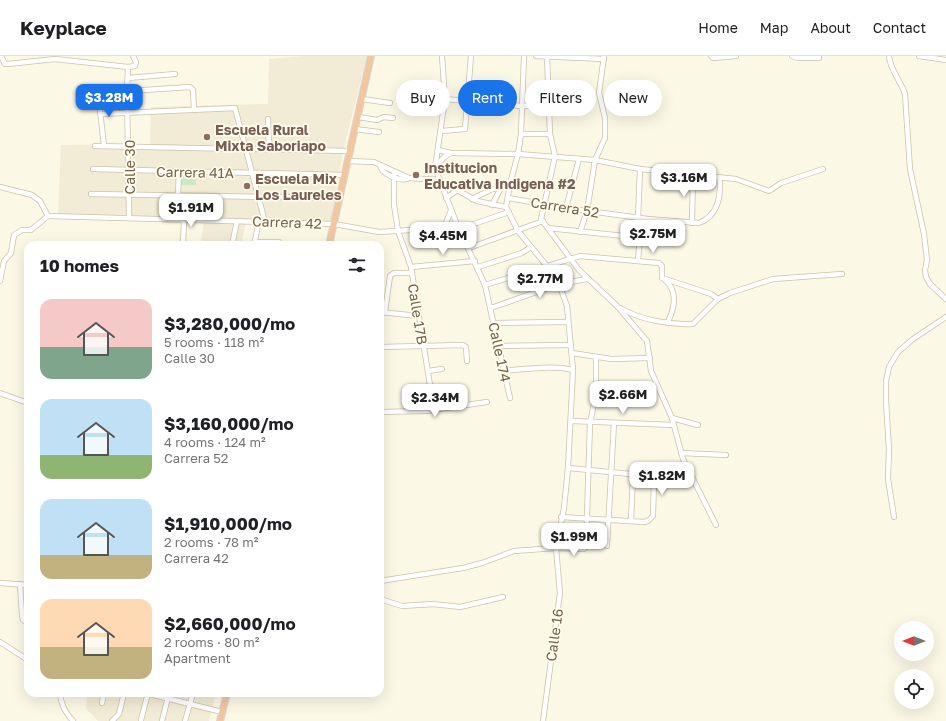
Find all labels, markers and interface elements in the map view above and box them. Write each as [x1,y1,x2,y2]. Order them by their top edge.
text: Keyplace [20,16,107,39]
text: Home [698,19,738,36]
text: Map [760,19,788,36]
text: About [810,19,851,36]
text: Contact [873,19,926,36]
chip: Buy [396,80,450,116]
chip: Rent [458,80,517,116]
chip: Filters [525,80,596,116]
chip: New [604,80,662,116]
pin: $3.28M [76,84,142,118]
text: $3.28M [85,89,133,105]
place label: Escuela Rural Mixta Saboriapo [215,121,326,154]
marker: Escuela Rural Mixta Saboriapo [202,132,212,142]
street label: Calle 30 [121,140,138,194]
place label: Institucion Educativa Indigena #2 [424,159,576,192]
street label: Carrera 41A [156,163,235,181]
pin: $3.16M [651,164,717,198]
text: $3.16M [660,169,708,185]
place label: Escuela Mix Los Laureles [255,170,342,203]
marker: Institucion Educativa Indigena #2 [411,170,421,180]
marker: Escuela Mix Los Laureles [242,181,252,191]
street label: Carrera 52 [529,193,601,221]
pin: $1.91M [158,194,224,228]
text: $1.91M [168,199,214,215]
street label: Carrera 42 [252,212,322,232]
pin: $2.75M [620,220,686,254]
pin: $4.45M [410,222,476,256]
text: $2.75M [629,225,677,241]
text: $4.45M [419,227,467,243]
icon: filters [346,254,368,276]
text: 10 homes [40,255,119,276]
pin: $2.77M [507,265,573,299]
text: $2.77M [517,270,563,286]
street label: Calle 17B [405,282,431,346]
text: $3,280,000/mo [164,313,295,334]
icon: home [72,315,120,363]
street label: Calle 174 [485,321,515,383]
text: 5 rooms · 118 m² [164,334,264,350]
text: Calle 30 [164,350,215,366]
pin: $2.66M [590,381,656,415]
pin: $2.34M [402,384,468,418]
text: $2.66M [599,386,647,402]
text: $2.34M [411,389,459,405]
text: $3,160,000/mo [164,413,294,434]
icon: home [72,415,120,463]
text: 4 rooms · 124 m² [164,434,266,450]
text: Carrera 52 [164,450,228,466]
pin: $1.82M [629,462,695,496]
text: $1.82M [638,467,686,483]
text: $1,910,000/mo [164,513,292,534]
icon: home [72,515,120,563]
pin: $1.99M [541,523,607,557]
text: $1.99M [550,528,598,544]
text: 2 rooms · 78 m² [164,534,258,550]
text: Carrera 42 [164,550,229,566]
street label: Calle 16 [542,608,566,662]
text: $2,660,000/mo [164,613,296,634]
icon: home [72,615,120,663]
north arrow [894,621,934,661]
map controls [894,621,934,709]
text: 2 rooms · 80 m² [164,634,260,650]
text: Apartment [164,650,231,666]
button: locate [894,669,934,709]

